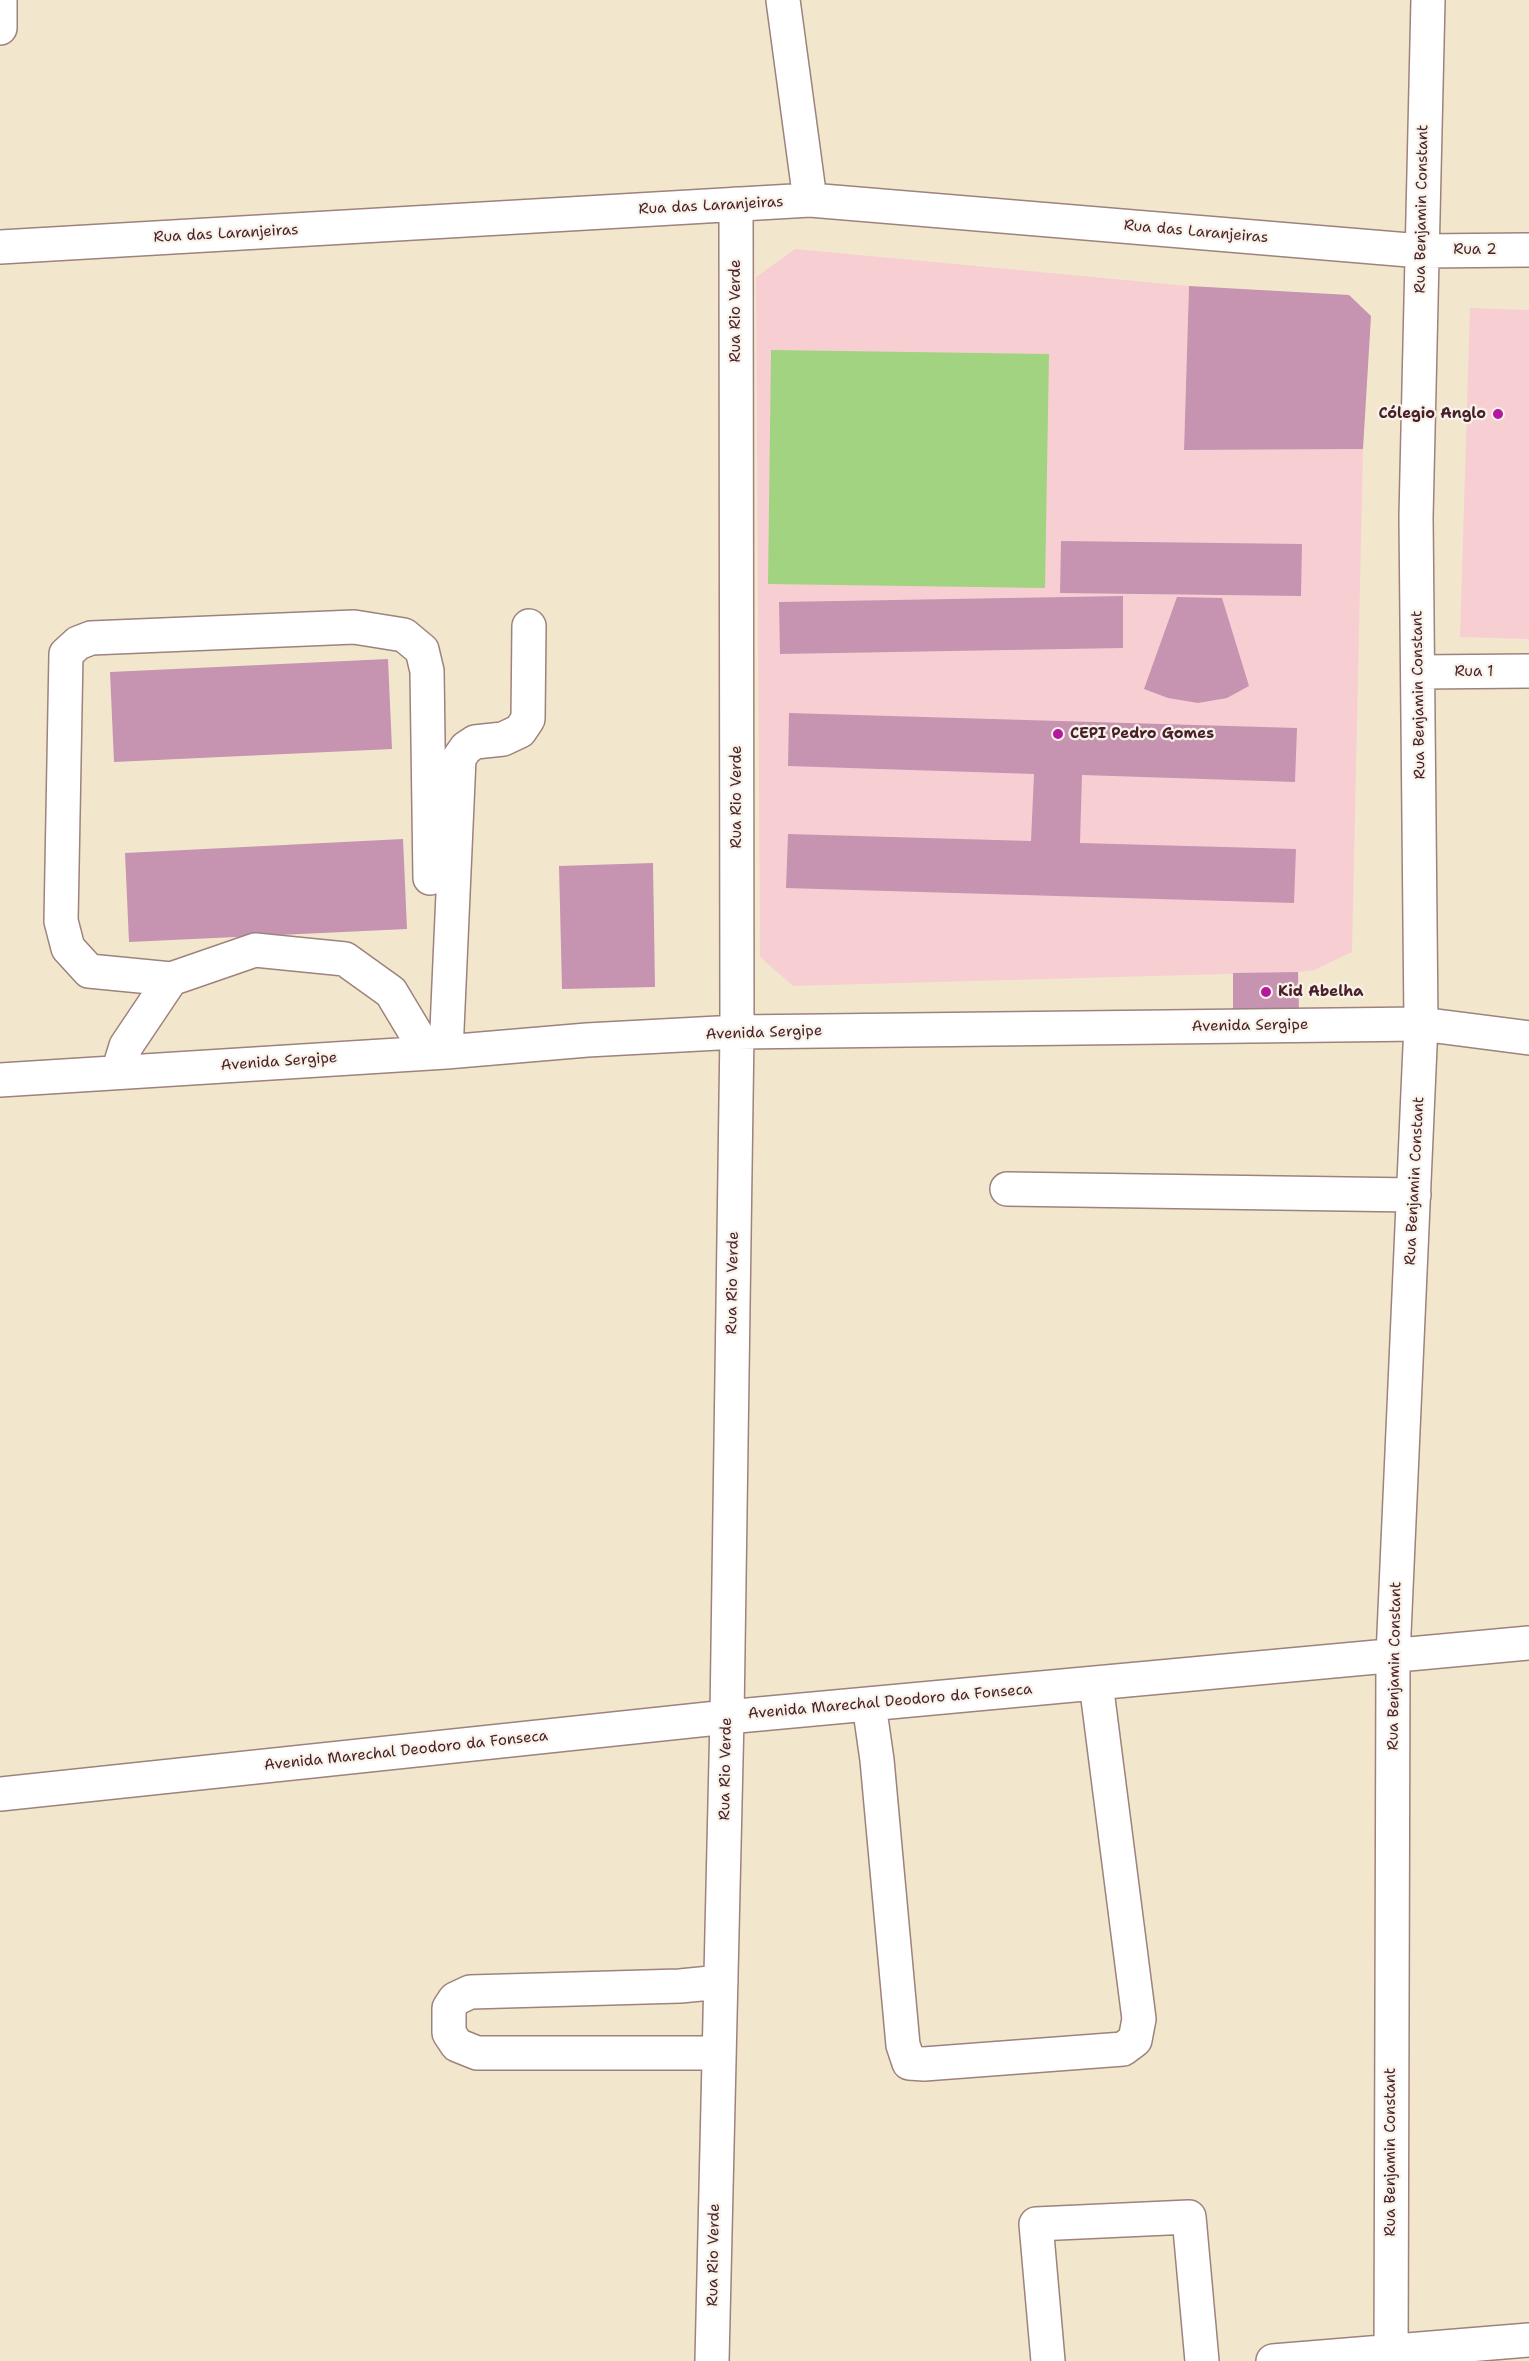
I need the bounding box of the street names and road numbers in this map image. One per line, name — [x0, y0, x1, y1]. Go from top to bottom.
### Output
street label: Rua Benjamin Constant — [1412, 124, 1432, 294]
street label: Rua das Laranjeiras — [638, 193, 784, 219]
street label: Rua das Laranjeiras — [1123, 217, 1269, 247]
street label: Rua das Laranjeiras — [153, 221, 299, 247]
street label: Rua 2 — [1453, 241, 1497, 259]
street label: Rua Rio Verde — [727, 260, 745, 362]
street label: Rua Benjamin Constant — [1409, 610, 1429, 780]
street label: Rua 1 — [1454, 663, 1494, 681]
street label: Rua Rio Verde — [728, 746, 746, 848]
street label: Avenida Sergipe — [1191, 1016, 1309, 1036]
street label: Avenida Sergipe — [705, 1022, 823, 1044]
street label: Avenida Sergipe — [220, 1049, 338, 1075]
street label: Rua Benjamin Constant — [1402, 1096, 1428, 1266]
street label: Rua Rio Verde — [723, 1231, 743, 1335]
street label: Rua Benjamin Constant — [1385, 1581, 1405, 1751]
street label: Avenida Marechal Deodoro da Fonseca — [747, 1681, 1033, 1723]
street label: Rua Rio Verde — [716, 1717, 736, 1821]
street label: Avenida Marechal Deodoro da Fonseca — [263, 1727, 549, 1775]
street label: Rua Benjamin Constant — [1382, 2068, 1400, 2236]
street label: Rua Rio Verde — [704, 2203, 724, 2307]

